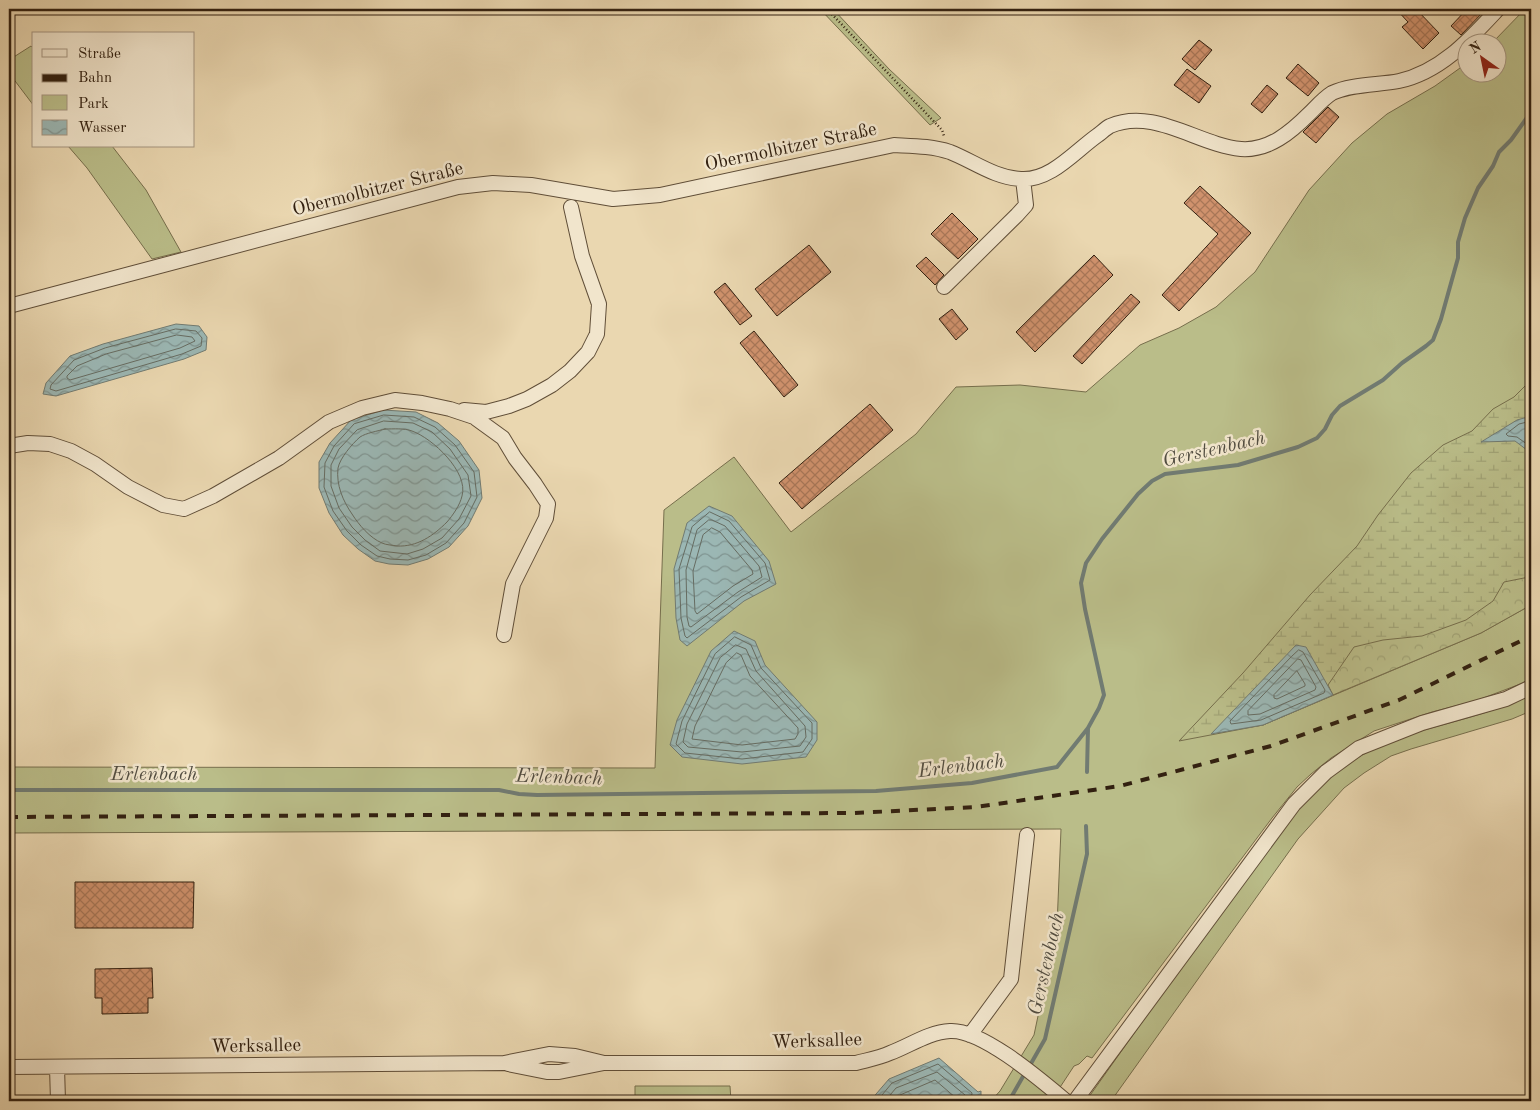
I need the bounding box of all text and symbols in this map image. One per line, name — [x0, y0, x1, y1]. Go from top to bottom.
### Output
legend — [32, 32, 195, 148]
north arrow — [1458, 32, 1508, 82]
text: N — [1467, 39, 1484, 57]
text: Straße — [78, 47, 121, 62]
text: Bahn — [78, 71, 112, 86]
text: Park — [78, 97, 109, 112]
street label: Obermolbitzer Straße — [703, 120, 879, 176]
text: Wasser — [78, 121, 126, 136]
street label: Obermolbitzer Straße — [291, 160, 465, 220]
water label: Gerstenbach — [1161, 428, 1267, 472]
water label: Erlenbach — [916, 752, 1005, 782]
water label: Erlenbach — [109, 765, 198, 785]
water label: Erlenbach — [514, 766, 603, 790]
water label: Gerstenbach — [1025, 911, 1069, 1017]
street label: Werksallee — [772, 1031, 862, 1053]
street label: Werksallee — [211, 1037, 301, 1057]

